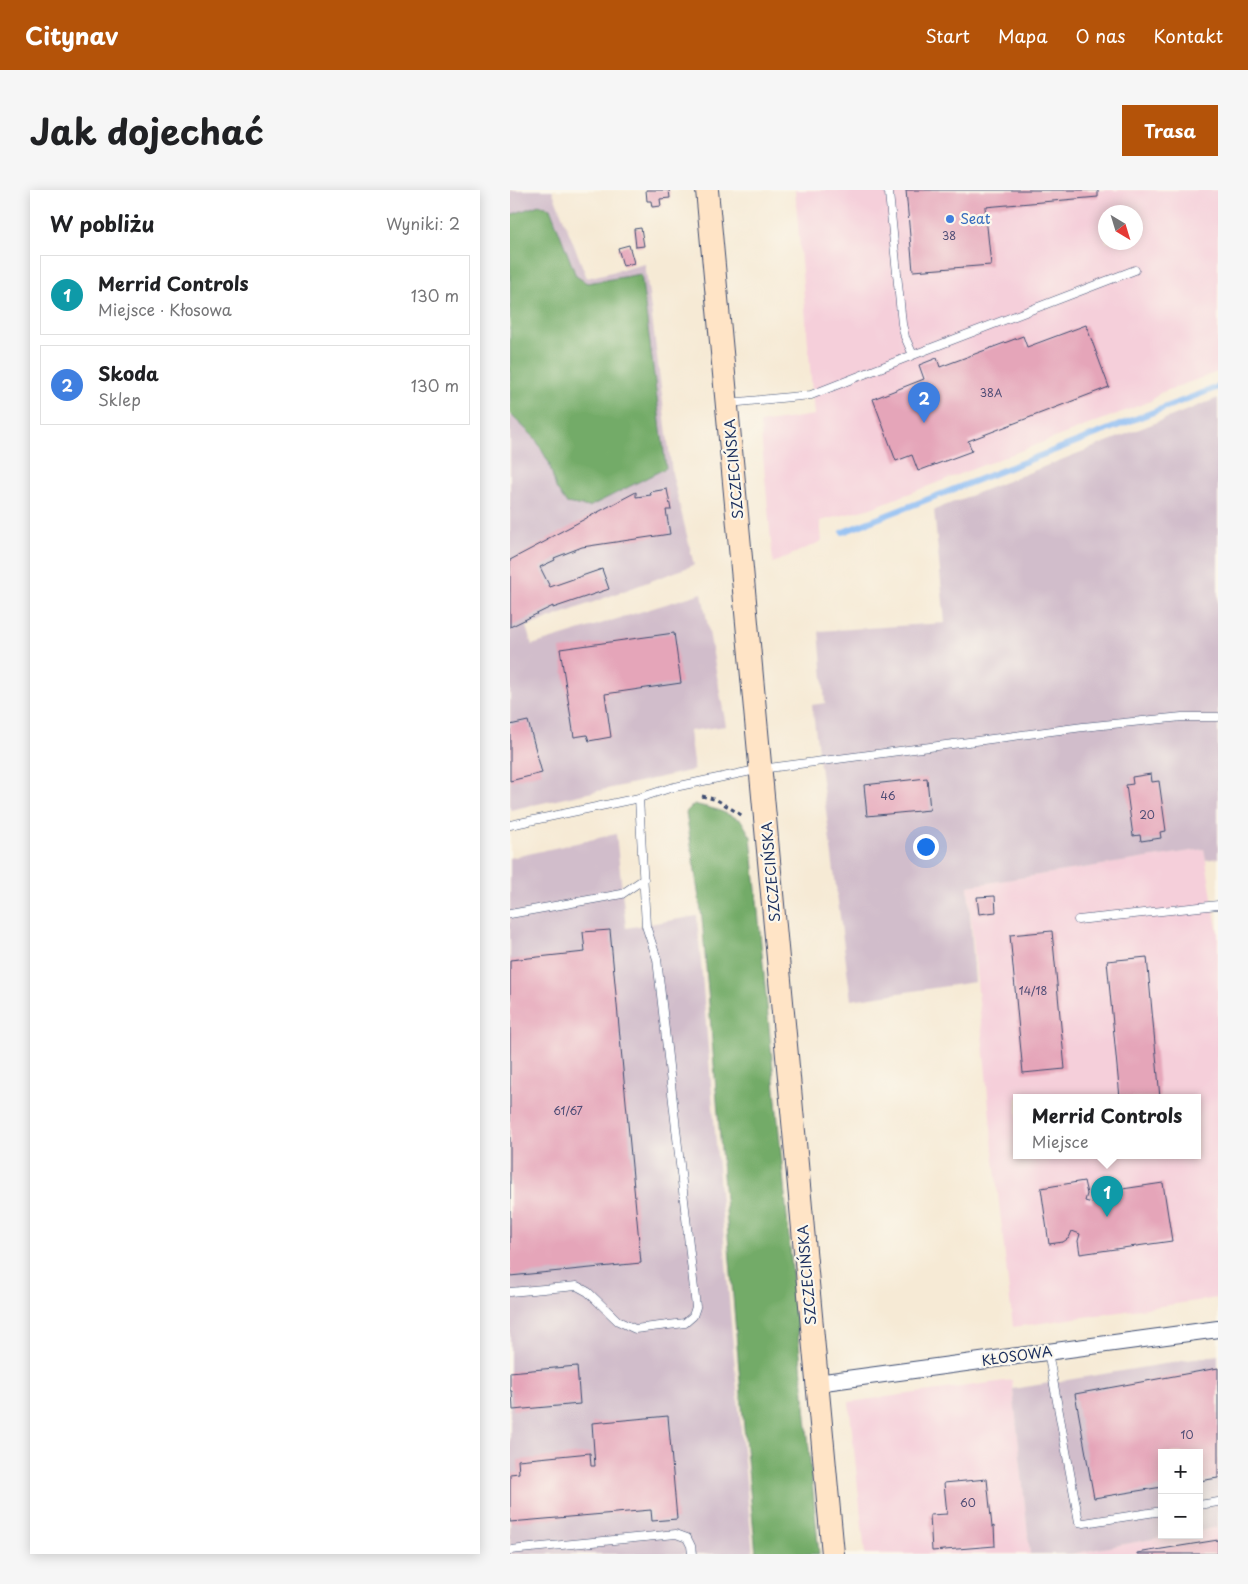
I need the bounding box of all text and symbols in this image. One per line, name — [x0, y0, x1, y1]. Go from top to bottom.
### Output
text: Citynav — [25, 17, 118, 53]
text: Start — [925, 22, 970, 49]
text: Mapa — [998, 22, 1047, 49]
text: O nas — [1075, 22, 1125, 49]
text: Kontakt — [1153, 22, 1223, 49]
text: Jak dojechać — [30, 104, 264, 157]
button: Trasa — [1122, 105, 1218, 156]
north arrow — [1098, 205, 1143, 250]
text: W pobliżu — [50, 207, 155, 239]
place label: Seat — [960, 208, 991, 229]
text: Wyniki: 2 — [386, 211, 460, 235]
marker: Seat — [944, 213, 956, 225]
house number: 38 — [942, 227, 956, 244]
text: Merrid Controls — [98, 269, 249, 297]
text: 1 — [63, 283, 71, 307]
text: 130 m — [411, 283, 459, 307]
text: Miejsce · Kłosowa — [98, 297, 232, 321]
text: Skoda — [98, 359, 159, 387]
text: 2 — [61, 373, 73, 397]
text: 130 m — [411, 373, 459, 397]
pin: 2 — [908, 382, 940, 423]
house number: 38A — [980, 384, 1002, 401]
text: Sklep — [98, 387, 141, 411]
street label: SZCZECIŃSKA — [719, 417, 748, 520]
house number: 46 — [881, 787, 896, 804]
house number: 20 — [1139, 806, 1155, 823]
street label: SZCZECIŃSKA — [756, 820, 785, 923]
your location — [913, 834, 939, 860]
house number: 14/18 — [1019, 982, 1047, 999]
popup — [1013, 1094, 1201, 1159]
text: Merrid Controls — [1032, 1101, 1182, 1129]
house number: 61/67 — [553, 1102, 583, 1119]
text: Miejsce — [1032, 1129, 1088, 1153]
pin: 1 — [1091, 1176, 1123, 1217]
street label: SZCZECIŃSKA — [792, 1223, 821, 1326]
street label: KŁOSOWA — [980, 1340, 1054, 1371]
house number: 10 — [1181, 1426, 1193, 1443]
map controls — [1158, 1449, 1203, 1539]
button: + — [1158, 1449, 1203, 1494]
house number: 60 — [960, 1494, 976, 1511]
button: − — [1158, 1494, 1203, 1539]

